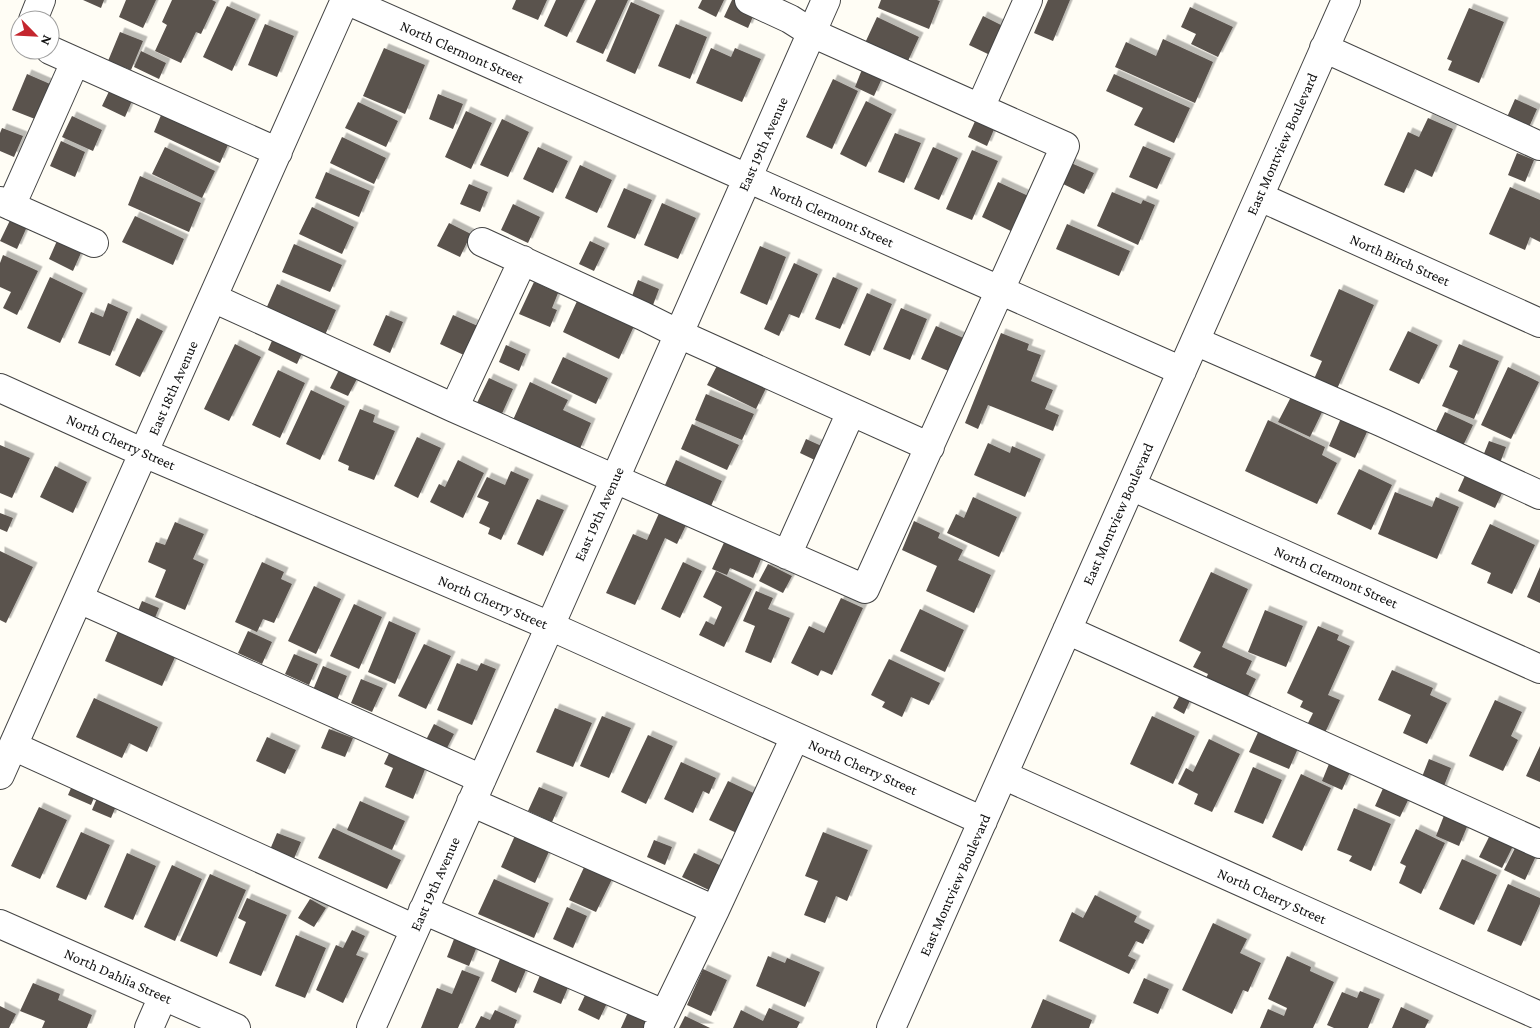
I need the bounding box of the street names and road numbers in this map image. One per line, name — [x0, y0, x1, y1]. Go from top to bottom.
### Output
street label: North Clermont Street — [398, 18, 527, 87]
street label: East Montview Boulevard — [1243, 70, 1321, 217]
street label: East 19th Avenue — [735, 94, 791, 194]
street label: North Clermont Street — [768, 182, 897, 251]
street label: North Birch Street — [1348, 231, 1453, 290]
street label: East 18th Avenue — [145, 338, 201, 438]
street label: North Cherry Street — [64, 411, 179, 475]
street label: East Montview Boulevard — [1079, 440, 1157, 587]
street label: East 19th Avenue — [571, 464, 627, 564]
street label: North Clermont Street — [1272, 543, 1401, 612]
street label: North Cherry Street — [435, 572, 551, 634]
street label: North Cherry Street — [806, 736, 921, 800]
street label: East Montview Boulevard — [916, 811, 994, 958]
street label: East 19th Avenue — [407, 834, 463, 934]
street label: North Cherry Street — [1215, 865, 1330, 929]
street label: North Dahlia Street — [62, 945, 175, 1007]

